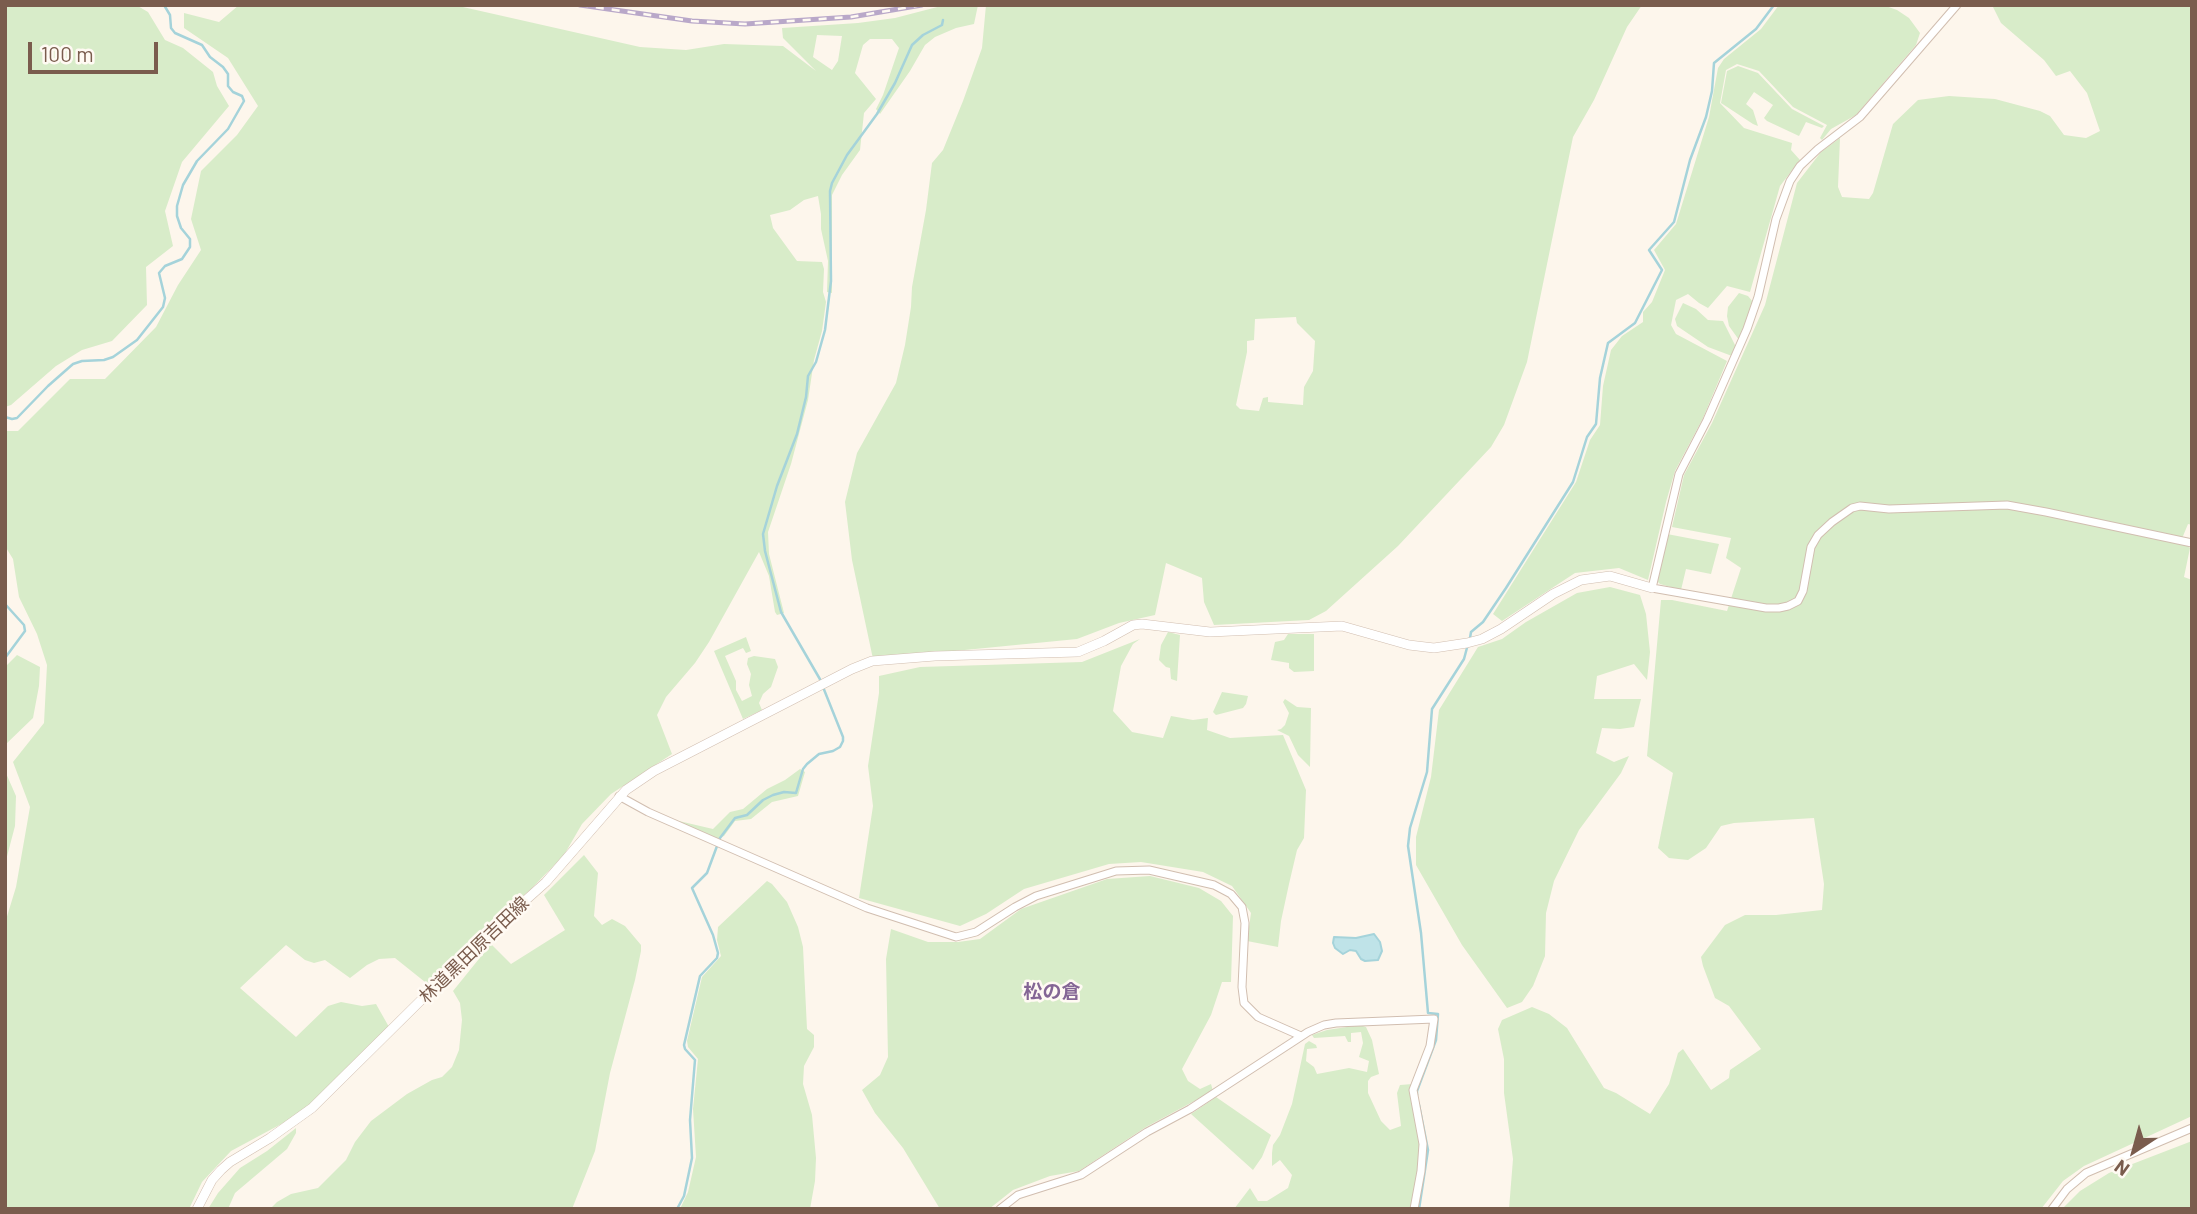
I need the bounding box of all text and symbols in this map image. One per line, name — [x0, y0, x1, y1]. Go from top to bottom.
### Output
scale bar — [32, 28, 161, 72]
text: 100 m — [41, 41, 94, 66]
street label: 林道黒田原吉田線 — [415, 892, 533, 1008]
district label: 松の倉 — [1024, 981, 1080, 1003]
north arrow — [2099, 1116, 2169, 1186]
text: N — [2109, 1155, 2133, 1181]

